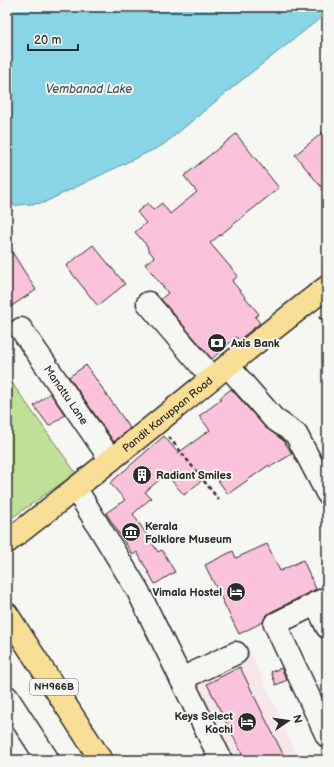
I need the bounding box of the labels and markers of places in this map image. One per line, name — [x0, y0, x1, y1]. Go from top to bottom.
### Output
bank icon: Axis Bank — [206, 332, 228, 354]
place label: Axis Bank — [230, 337, 280, 350]
building icon: Radiant Smiles — [131, 464, 153, 486]
place label: Radiant Smiles — [156, 469, 232, 482]
place label: Kerala Folklore Museum — [145, 520, 232, 546]
museum icon: Kerala Folklore Museum — [120, 521, 142, 543]
hotel icon: Vimala Hostel — [225, 581, 247, 603]
place label: Vimala Hostel — [152, 586, 222, 599]
place label: Keys Select Kochi — [174, 710, 233, 736]
hotel icon: Keys Select Kochi — [236, 711, 258, 733]

